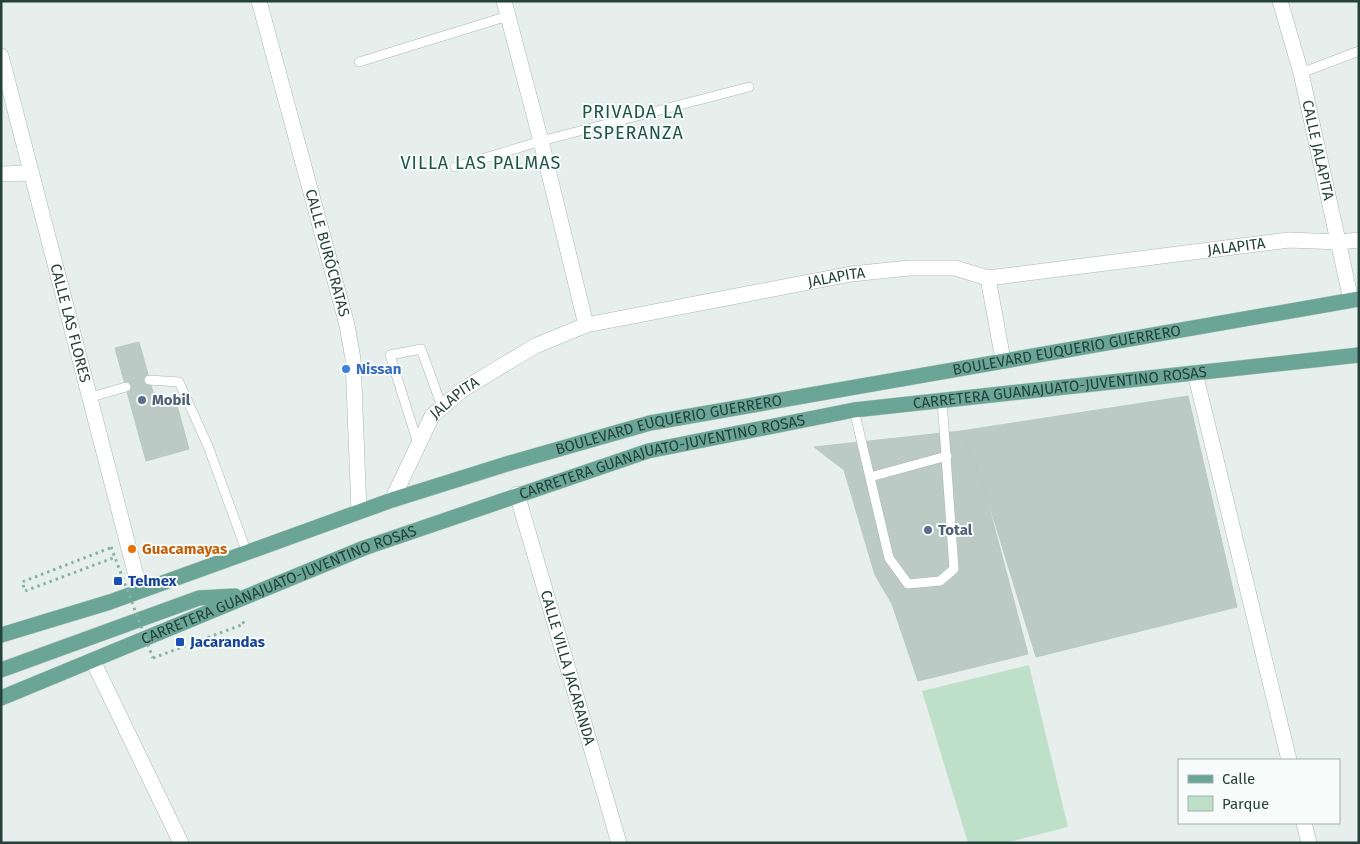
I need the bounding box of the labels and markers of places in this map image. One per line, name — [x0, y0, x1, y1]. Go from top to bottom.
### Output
place label: Nissan — [356, 360, 401, 378]
marker: Nissan — [340, 363, 352, 375]
place label: Mobil — [152, 391, 191, 409]
marker: Mobil — [136, 394, 148, 406]
place label: Total — [938, 521, 973, 539]
marker: Total — [922, 524, 934, 536]
place label: Guacamayas — [142, 540, 227, 558]
marker: Guacamayas — [126, 543, 138, 555]
place label: Telmex — [128, 572, 177, 590]
marker: Telmex — [112, 575, 124, 587]
place label: Jacarandas — [189, 633, 265, 651]
marker: Jacarandas — [174, 636, 186, 648]

